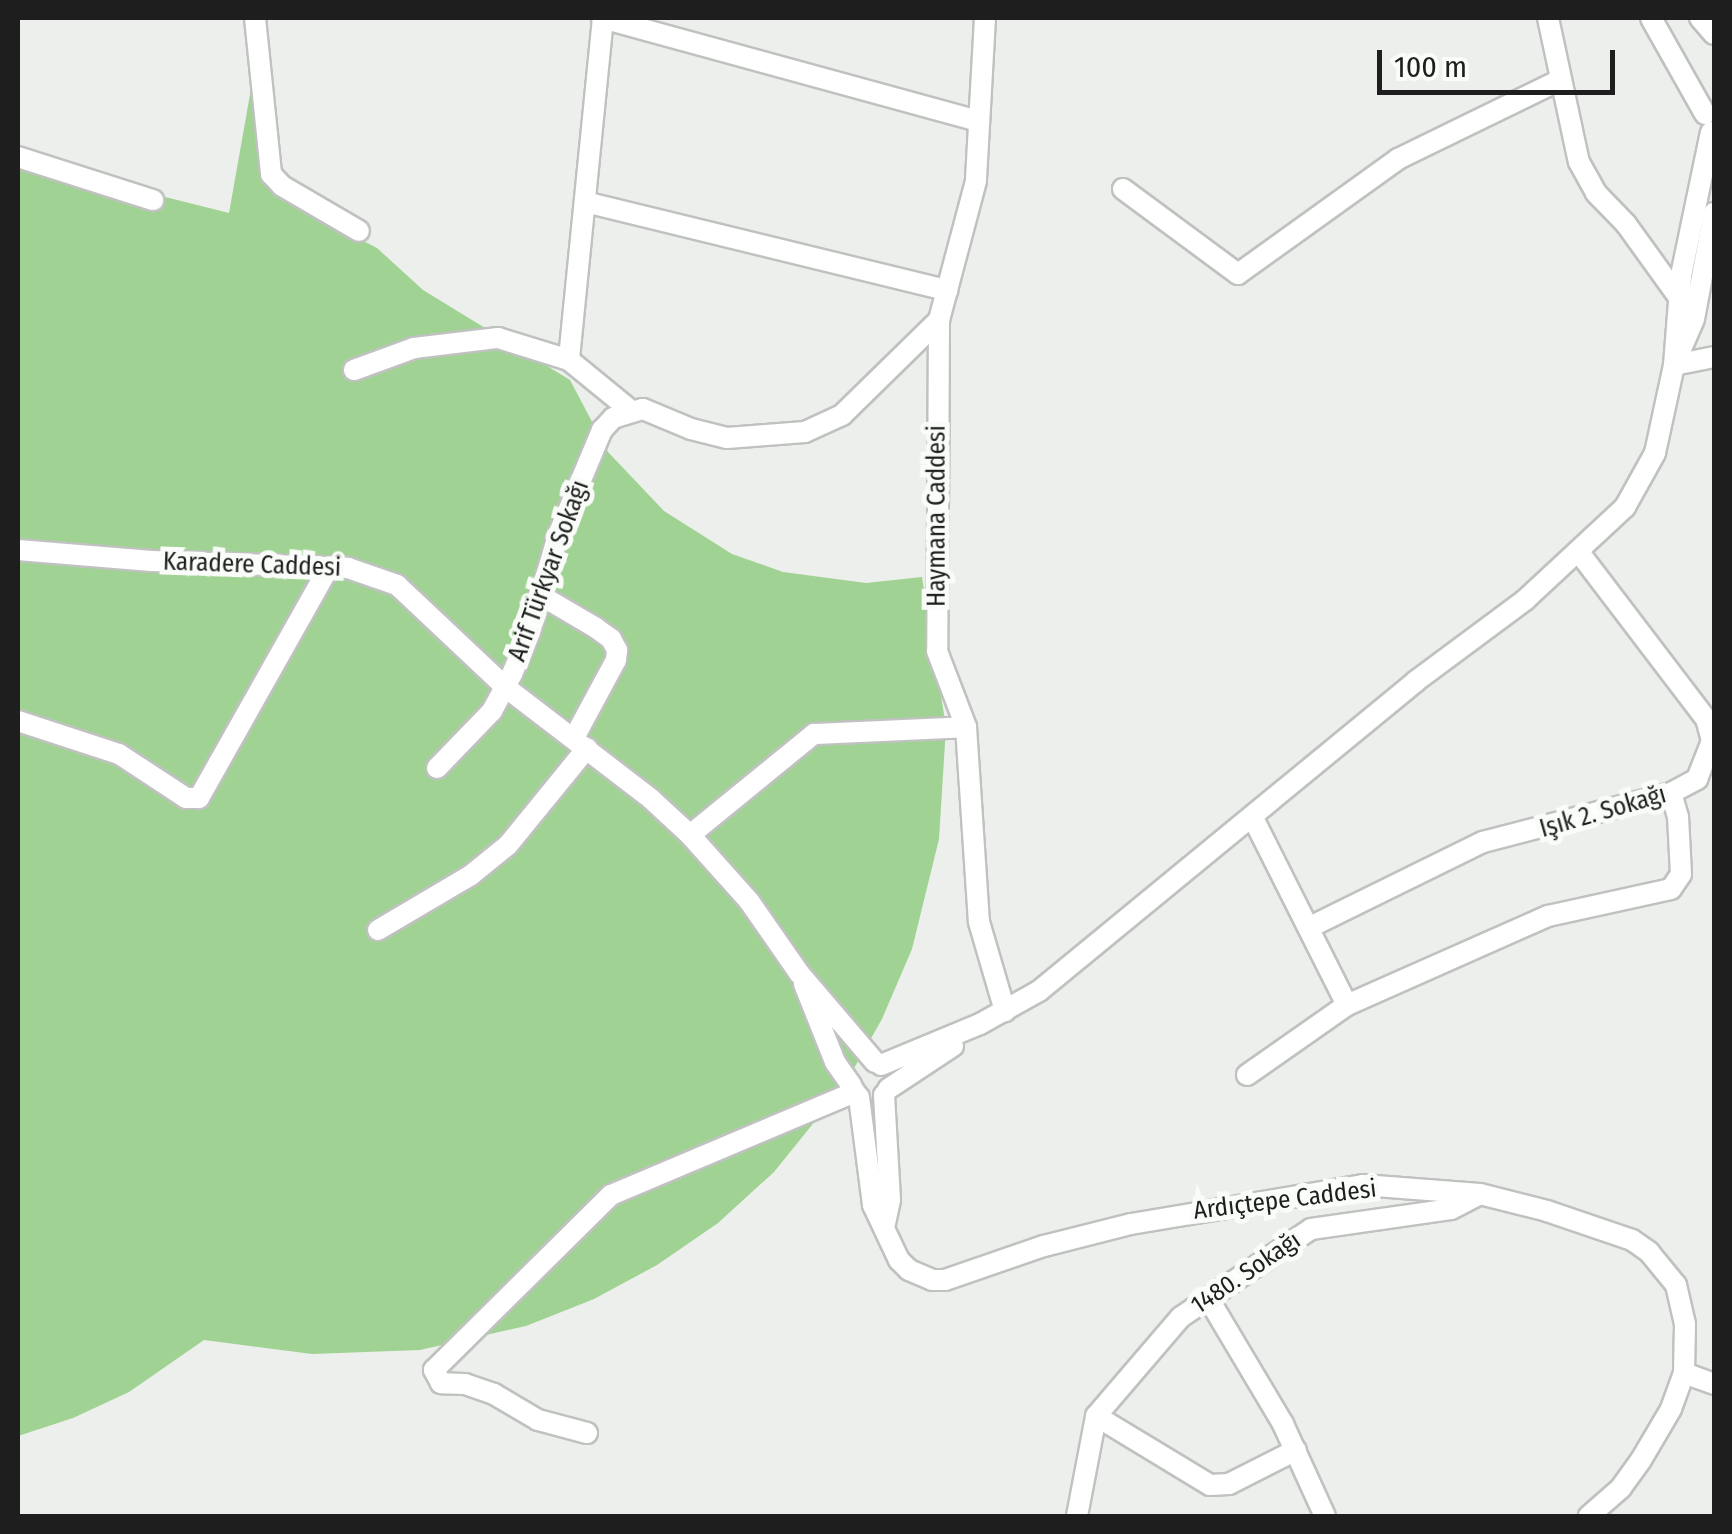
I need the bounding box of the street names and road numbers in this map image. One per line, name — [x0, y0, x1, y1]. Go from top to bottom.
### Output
street label: Haymana Caddesi — [922, 425, 952, 607]
street label: Arif Türkyar Sokağı — [502, 476, 596, 666]
street label: Karadere Caddesi — [162, 547, 342, 583]
street label: Işık 2. Sokağı — [1536, 780, 1670, 844]
street label: Ardıçtepe Caddesi — [1192, 1174, 1378, 1226]
street label: 1480. Sokağı — [1186, 1225, 1306, 1321]

